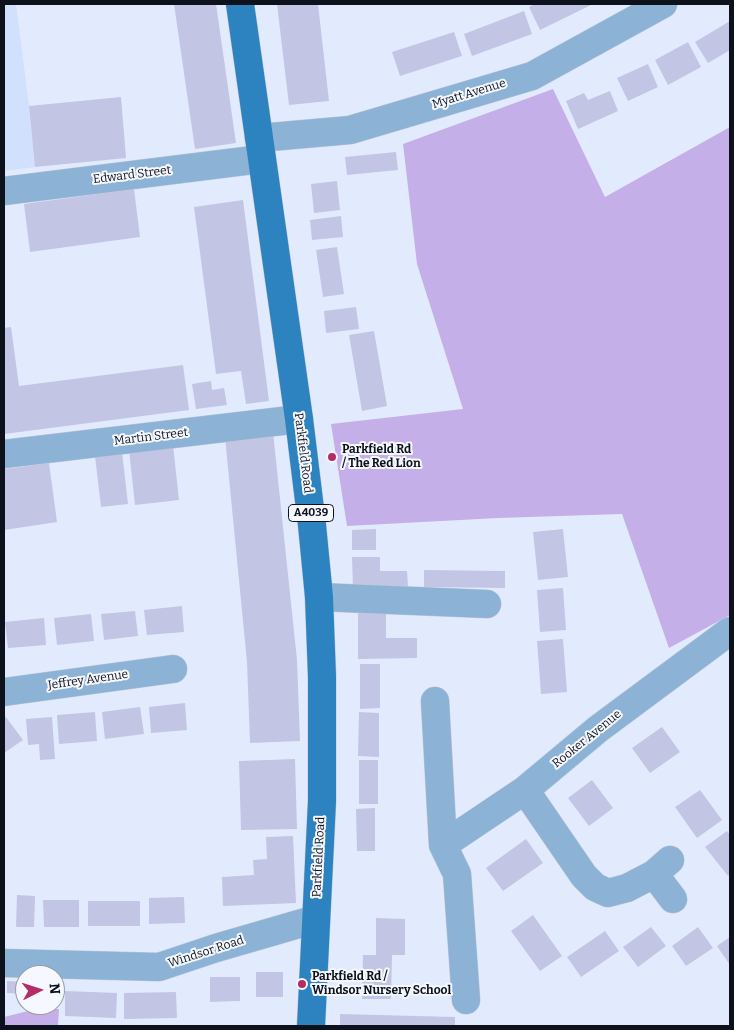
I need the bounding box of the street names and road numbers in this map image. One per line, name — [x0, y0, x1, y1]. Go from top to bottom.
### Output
street label: Myatt Avenue — [430, 76, 508, 112]
street label: Edward Street — [92, 163, 172, 187]
street label: Parkfield Road — [291, 412, 315, 494]
street label: Martin Street — [113, 425, 189, 449]
road number: A4039 — [288, 504, 334, 522]
street label: Jeffrey Avenue — [47, 667, 129, 693]
street label: Rooker Avenue — [550, 707, 624, 771]
street label: Parkfield Road — [310, 816, 328, 898]
street label: Windsor Road — [166, 933, 246, 971]

